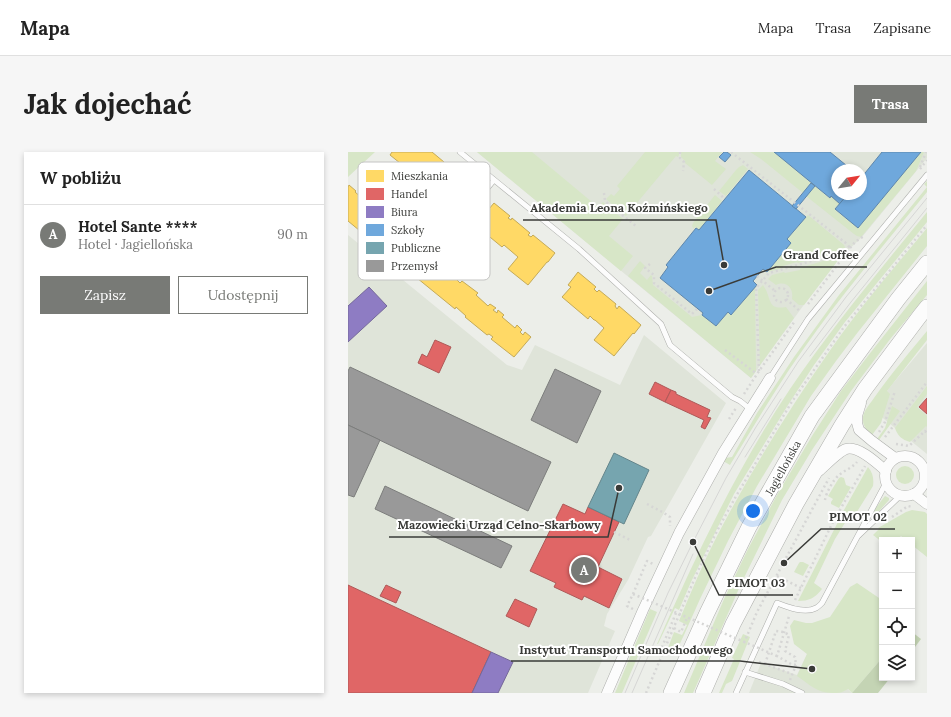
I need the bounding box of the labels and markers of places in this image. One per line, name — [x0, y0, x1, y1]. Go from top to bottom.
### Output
callout: Akademia Leona Koźmińskiego — [523, 196, 716, 220]
callout: Grand Coffee — [776, 243, 867, 267]
callout: PIMOT 02 — [821, 505, 895, 529]
callout: Mazowiecki Urząd Celno-Skarbowy — [389, 513, 608, 537]
pin: A — [571, 555, 597, 585]
callout: PIMOT 03 — [719, 571, 793, 595]
callout: Instytut Transportu Samochodowego — [511, 637, 740, 661]

